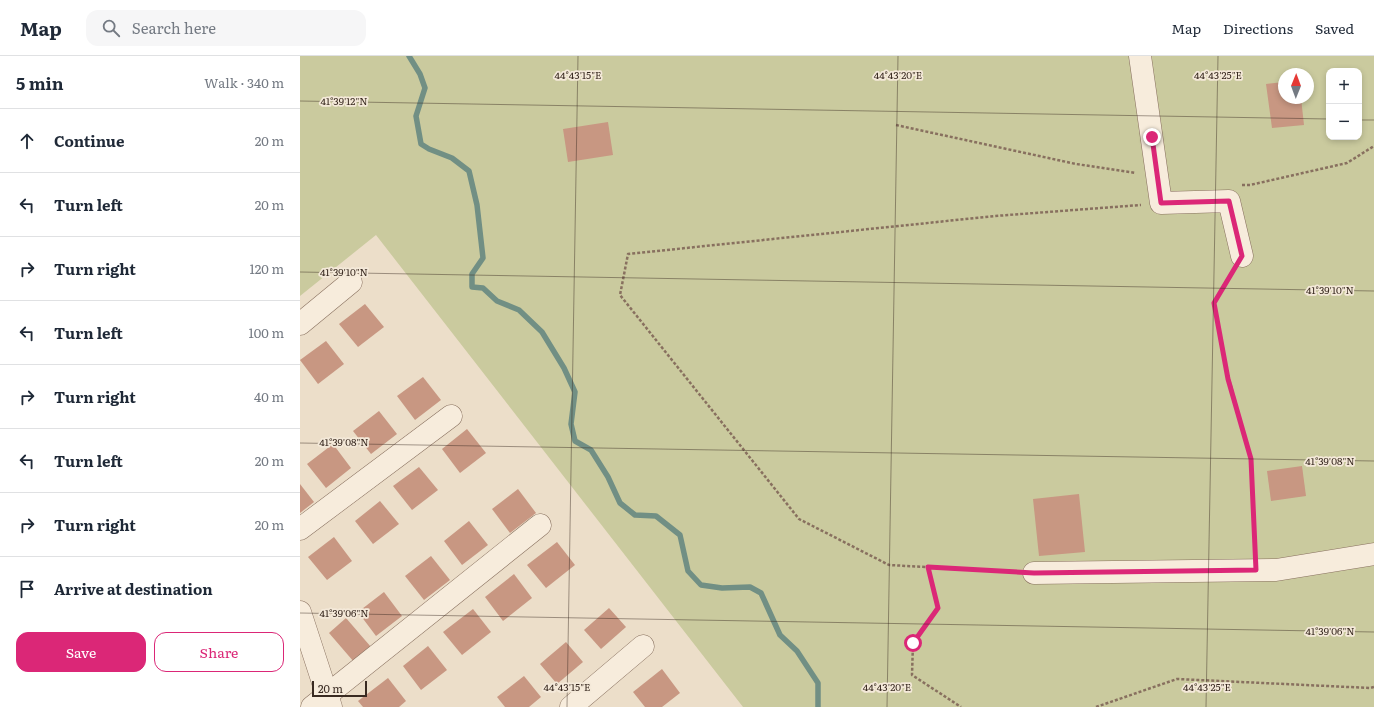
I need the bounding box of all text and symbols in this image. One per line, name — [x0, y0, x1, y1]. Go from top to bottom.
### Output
search box — [86, 10, 366, 46]
text: Map — [20, 14, 62, 42]
text: Search here — [132, 16, 216, 39]
icon: search — [100, 17, 122, 39]
text: Map — [1171, 18, 1201, 38]
text: Directions — [1223, 18, 1293, 38]
text: Saved — [1315, 18, 1354, 38]
text: 44°43'15"E — [555, 67, 601, 82]
text: 44°43'20"E — [874, 67, 922, 82]
text: 44°43'25"E — [1194, 67, 1242, 82]
north arrow — [1278, 68, 1314, 104]
map controls — [1326, 68, 1362, 140]
button: + — [1326, 68, 1362, 104]
text: 5 min — [16, 70, 64, 95]
text: Walk · 340 m — [204, 73, 284, 92]
text: 41°39'12"N — [320, 93, 368, 108]
button: − — [1326, 104, 1362, 140]
route end — [1143, 128, 1161, 146]
text: Continue — [54, 129, 124, 152]
icon: ahead — [16, 130, 38, 152]
text: 20 m — [255, 131, 284, 150]
text: Turn left — [54, 193, 123, 216]
icon: left — [16, 194, 38, 216]
text: 20 m — [255, 195, 284, 214]
text: Turn right — [54, 257, 136, 280]
icon: right — [16, 258, 38, 280]
text: 120 m — [249, 259, 284, 278]
text: 41°39'10"N — [320, 264, 368, 279]
text: 41°39'10"N — [1306, 282, 1354, 297]
text: Turn left — [54, 321, 123, 344]
icon: left — [16, 322, 38, 344]
text: 100 m — [248, 323, 284, 342]
text: Turn right — [54, 385, 136, 408]
icon: right — [16, 386, 38, 408]
text: 40 m — [254, 387, 284, 406]
text: 41°39'08"N — [319, 434, 369, 449]
text: Turn left — [54, 449, 123, 472]
icon: left — [16, 450, 38, 472]
text: 20 m — [255, 451, 284, 470]
text: 41°39'08"N — [1305, 453, 1355, 468]
text: Turn right — [54, 513, 136, 536]
icon: right — [16, 514, 38, 536]
text: 20 m — [255, 515, 284, 534]
text: Arrive at destination — [54, 577, 213, 600]
icon: arrive — [16, 578, 38, 600]
text: 41°39'06"N — [319, 605, 369, 620]
text: 41°39'06"N — [1305, 623, 1355, 638]
button: Save — [16, 632, 146, 672]
button: Share — [154, 632, 284, 672]
route start — [904, 634, 922, 652]
scale bar — [312, 679, 367, 698]
text: 44°43'15"E — [544, 679, 590, 694]
text: 44°43'20"E — [863, 679, 911, 694]
text: 44°43'25"E — [1183, 679, 1231, 694]
text: 20 m — [318, 680, 343, 696]

